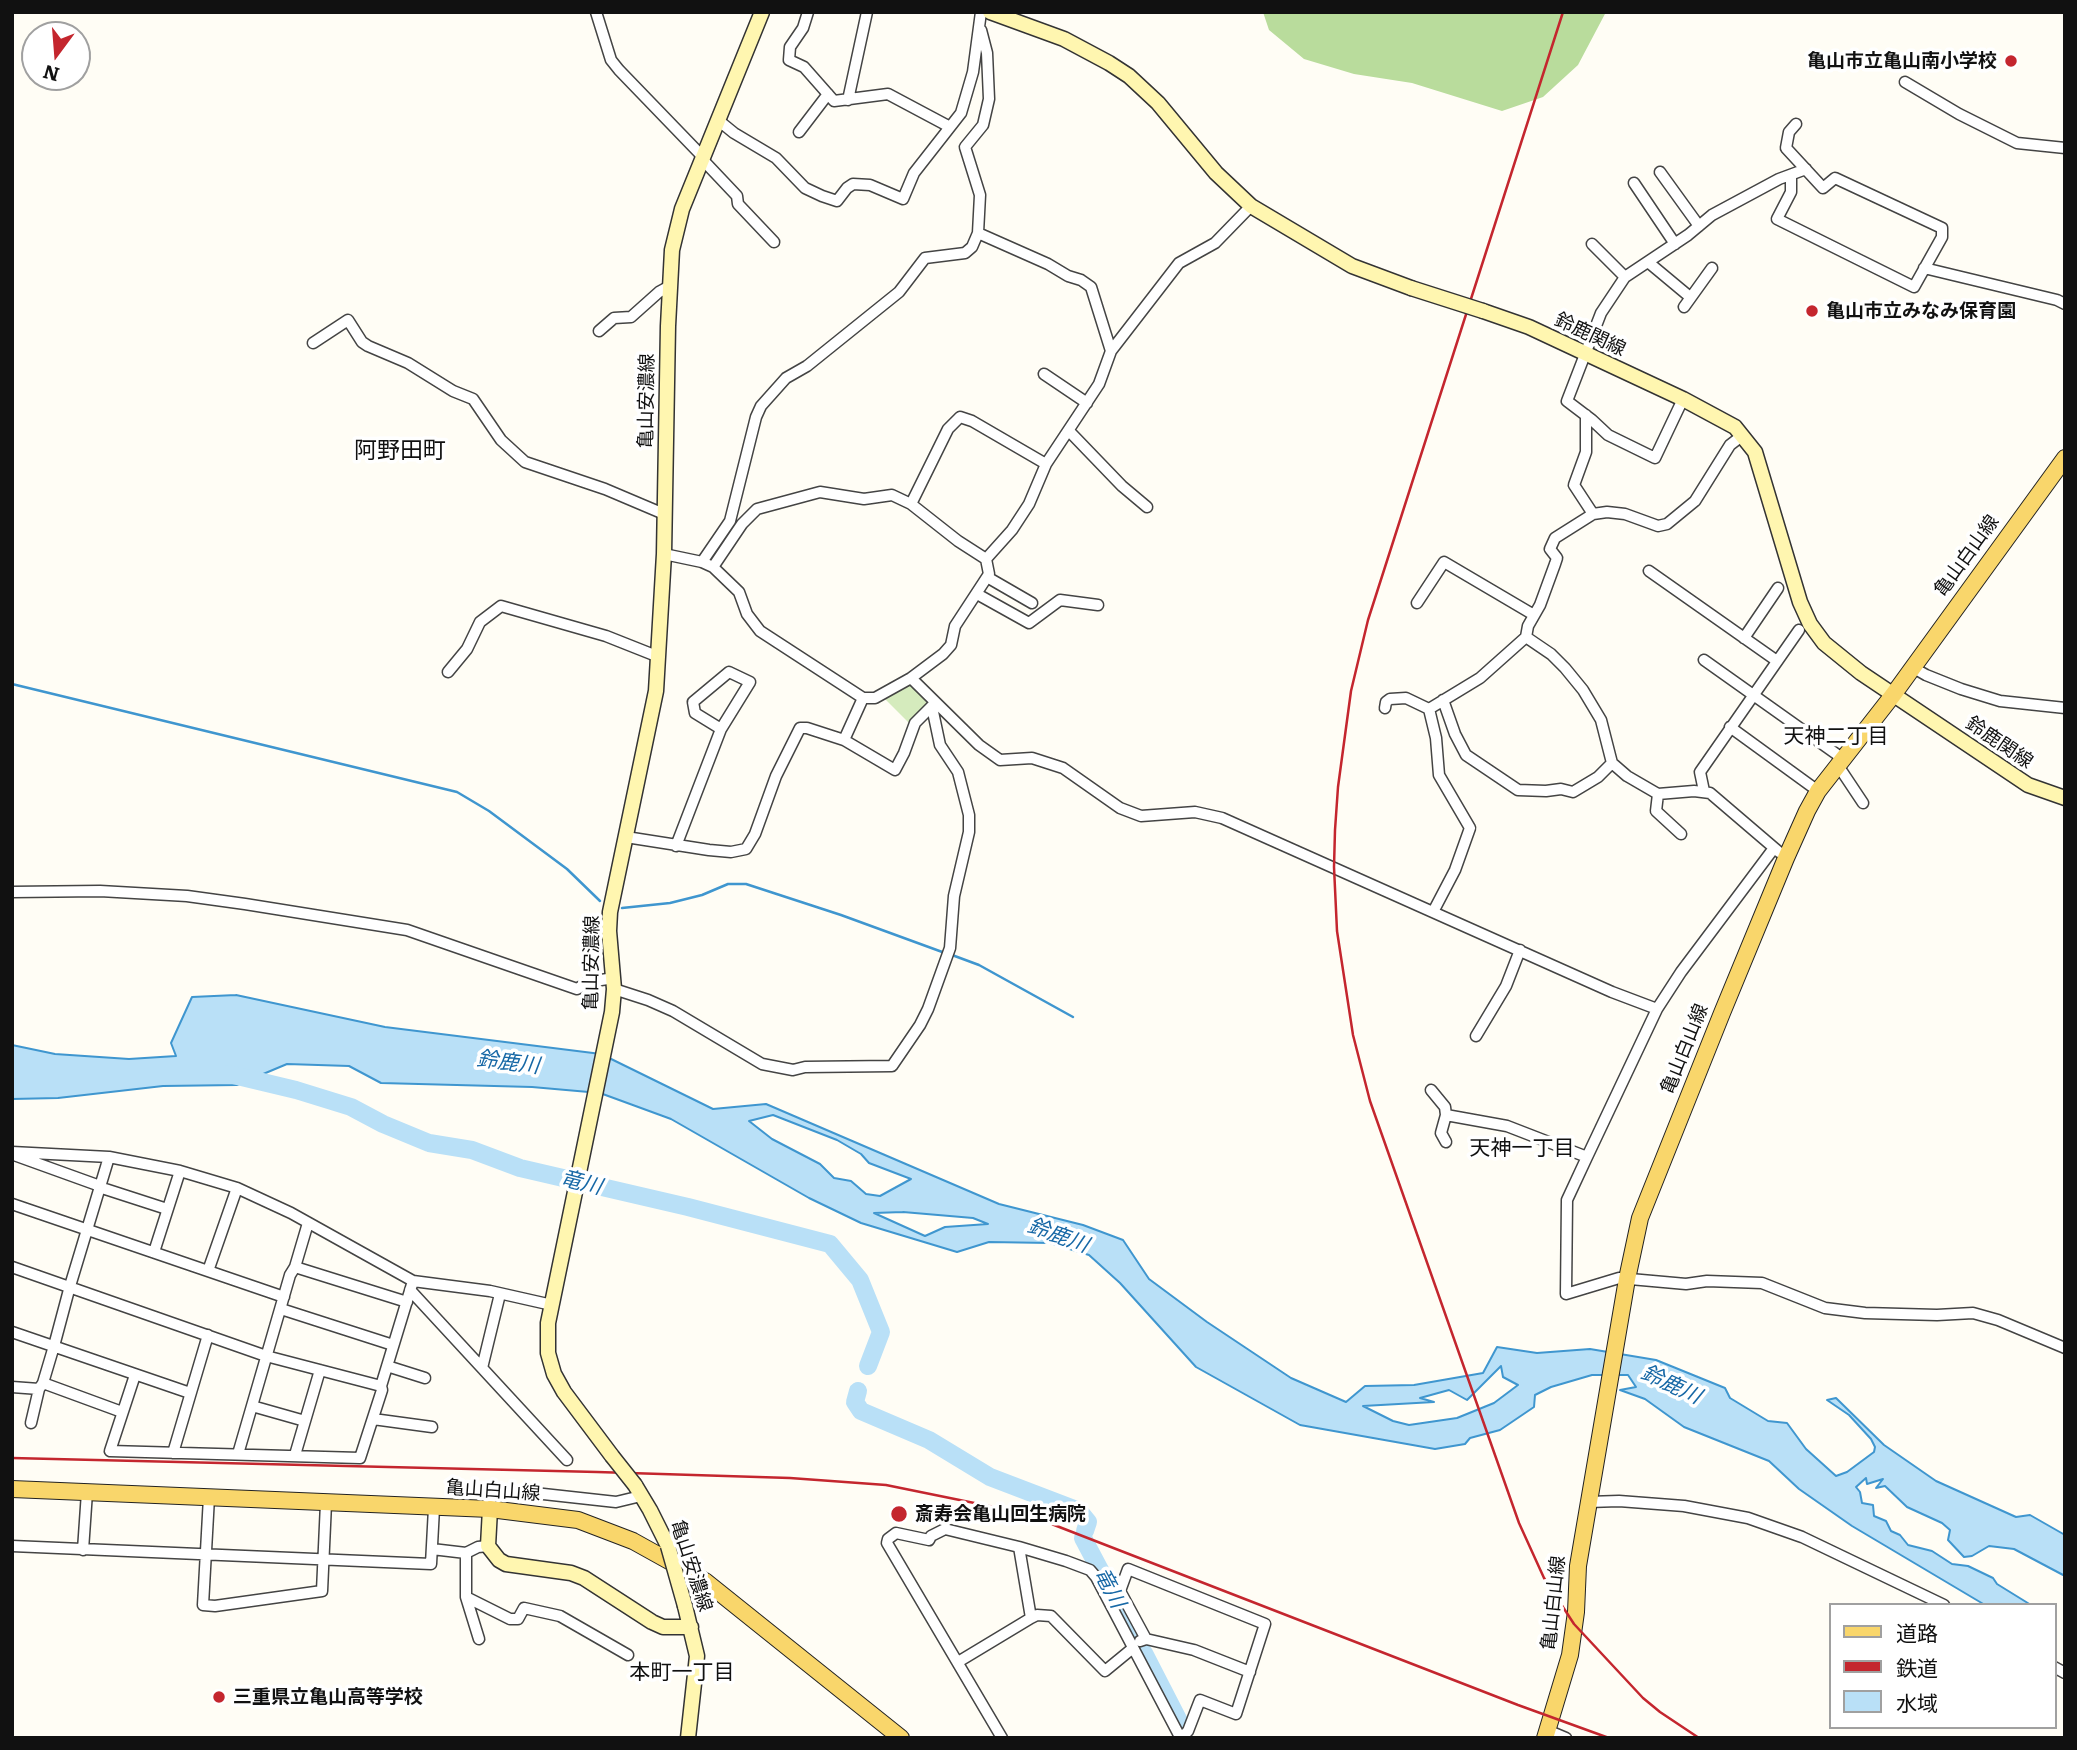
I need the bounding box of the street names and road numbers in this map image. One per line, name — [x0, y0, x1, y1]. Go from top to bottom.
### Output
street label: 鈴鹿関線 — [1551, 309, 1629, 361]
street label: 亀山安濃線 — [635, 353, 659, 449]
street label: 亀山白山線 — [1930, 511, 2004, 601]
street label: 鈴鹿関線 — [1961, 712, 2037, 774]
street label: 亀山安濃線 — [580, 915, 604, 1011]
street label: 亀山白山線 — [1657, 1001, 1713, 1097]
street label: 亀山白山線 — [445, 1476, 541, 1506]
street label: 亀山安濃線 — [665, 1517, 717, 1615]
street label: 亀山白山線 — [1538, 1555, 1570, 1651]

